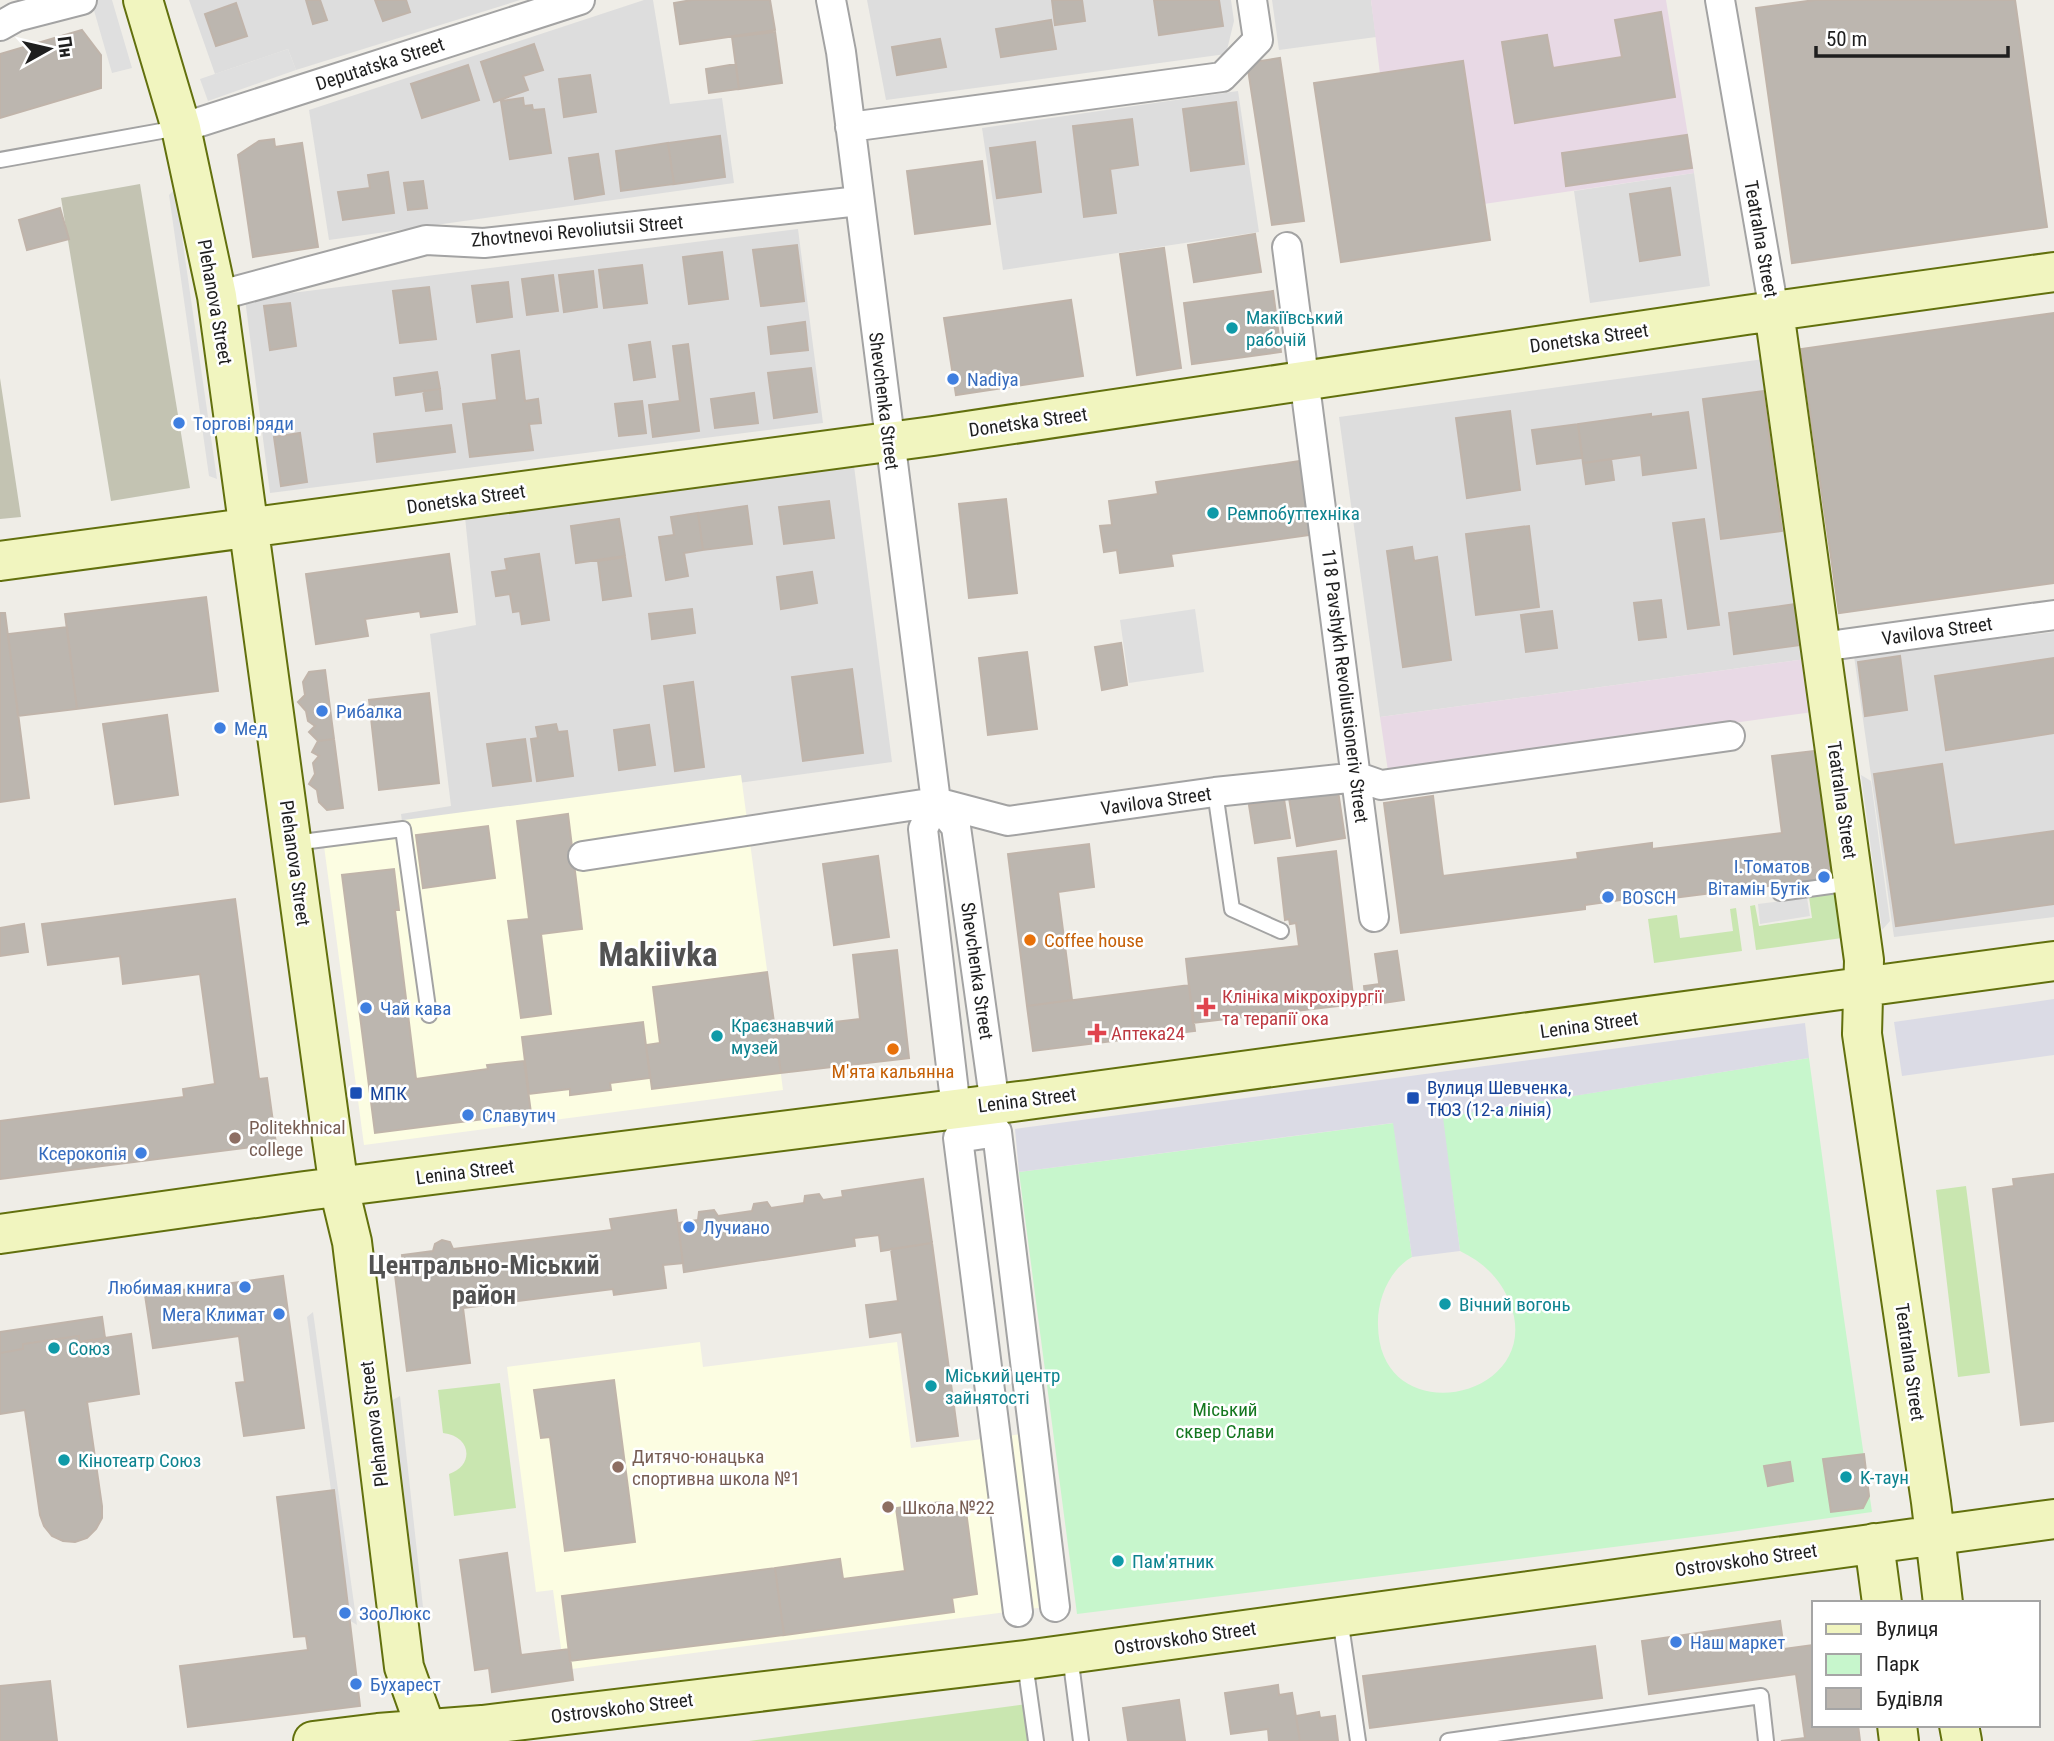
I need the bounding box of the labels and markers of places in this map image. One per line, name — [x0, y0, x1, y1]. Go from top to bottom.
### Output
place label: Макіївський рабочій — [1246, 306, 1343, 351]
marker: Макіївський рабочій — [1224, 320, 1240, 336]
place label: Nadiya — [967, 368, 1019, 391]
marker: Nadiya — [945, 371, 961, 387]
place label: Торгові ряди — [193, 412, 294, 435]
marker: Торгові ряди — [171, 415, 187, 431]
place label: Ремпобуттехніка — [1227, 502, 1360, 525]
marker: Ремпобуттехніка — [1205, 505, 1221, 521]
place label: Рибалка — [336, 700, 402, 723]
marker: Рибалка — [314, 703, 330, 719]
place label: Мед — [234, 717, 267, 740]
marker: Мед — [212, 720, 228, 736]
place label: І.Томатов Вітамін Бутік — [1708, 855, 1810, 900]
marker: І.Томатов Вітамін Бутік — [1816, 869, 1832, 885]
place label: BOSCH — [1622, 886, 1676, 909]
marker: BOSCH — [1600, 889, 1616, 905]
place label: Coffee house — [1044, 929, 1144, 952]
marker: Coffee house — [1022, 932, 1038, 948]
place label: Клініка мікрохірургії та терапії ока — [1222, 985, 1384, 1030]
place label: Чай кава — [380, 997, 451, 1020]
marker: Клініка мікрохірургії та терапії ока — [1196, 997, 1216, 1017]
marker: Чай кава — [358, 1000, 374, 1016]
place label: Краєзнавчий музей — [731, 1014, 834, 1059]
place label: Аптека24 — [1111, 1022, 1185, 1045]
marker: Аптека24 — [1089, 1025, 1105, 1041]
marker: Краєзнавчий музей — [709, 1028, 725, 1044]
marker: М'ята кальянна — [885, 1041, 901, 1057]
place label: М'ята кальянна — [832, 1060, 954, 1083]
place label: Вулиця Шевченка, ТЮЗ (12-а лінія) — [1427, 1076, 1572, 1121]
place label: МПК — [370, 1082, 407, 1105]
marker: МПК — [348, 1085, 364, 1101]
marker: Вулиця Шевченка, ТЮЗ (12-а лінія) — [1405, 1090, 1421, 1106]
place label: Славутич — [482, 1104, 556, 1127]
marker: Славутич — [460, 1107, 476, 1123]
place label: Politekhnical college — [249, 1116, 346, 1161]
marker: Politekhnical college — [227, 1130, 243, 1146]
place label: Ксерокопія — [38, 1142, 127, 1165]
marker: Ксерокопія — [133, 1145, 149, 1161]
place label: Лучиано — [703, 1216, 770, 1239]
marker: Лучиано — [681, 1219, 697, 1235]
place label: Любимая книга — [108, 1276, 231, 1299]
marker: Любимая книга — [237, 1279, 253, 1295]
place label: Вічний вогонь — [1459, 1293, 1571, 1316]
marker: Вічний вогонь — [1437, 1296, 1453, 1312]
place label: Мега Климат — [162, 1303, 265, 1326]
marker: Мега Климат — [271, 1306, 287, 1322]
place label: Союз — [68, 1337, 110, 1360]
marker: Союз — [46, 1340, 62, 1356]
place label: Міський центр зайнятості — [945, 1364, 1060, 1409]
marker: Міський центр зайнятості — [923, 1378, 939, 1394]
place label: Дитячо-юнацька спортивна школа №1 — [632, 1445, 800, 1490]
place label: Кінотеатр Союз — [78, 1449, 201, 1472]
marker: Кінотеатр Союз — [56, 1452, 72, 1468]
marker: Дитячо-юнацька спортивна школа №1 — [610, 1459, 626, 1475]
place label: K-таун — [1860, 1466, 1909, 1489]
marker: K-таун — [1838, 1469, 1854, 1485]
place label: Школа №22 — [902, 1496, 995, 1519]
marker: Школа №22 — [880, 1499, 896, 1515]
place label: Пам'ятник — [1132, 1550, 1214, 1573]
marker: Пам'ятник — [1110, 1553, 1126, 1569]
place label: ЗооЛюкс — [359, 1602, 431, 1625]
marker: ЗооЛюкс — [337, 1605, 353, 1621]
place label: Наш маркет — [1690, 1631, 1785, 1654]
marker: Наш маркет — [1668, 1634, 1684, 1650]
place label: Бухарест — [370, 1673, 441, 1696]
marker: Бухарест — [348, 1676, 364, 1692]

